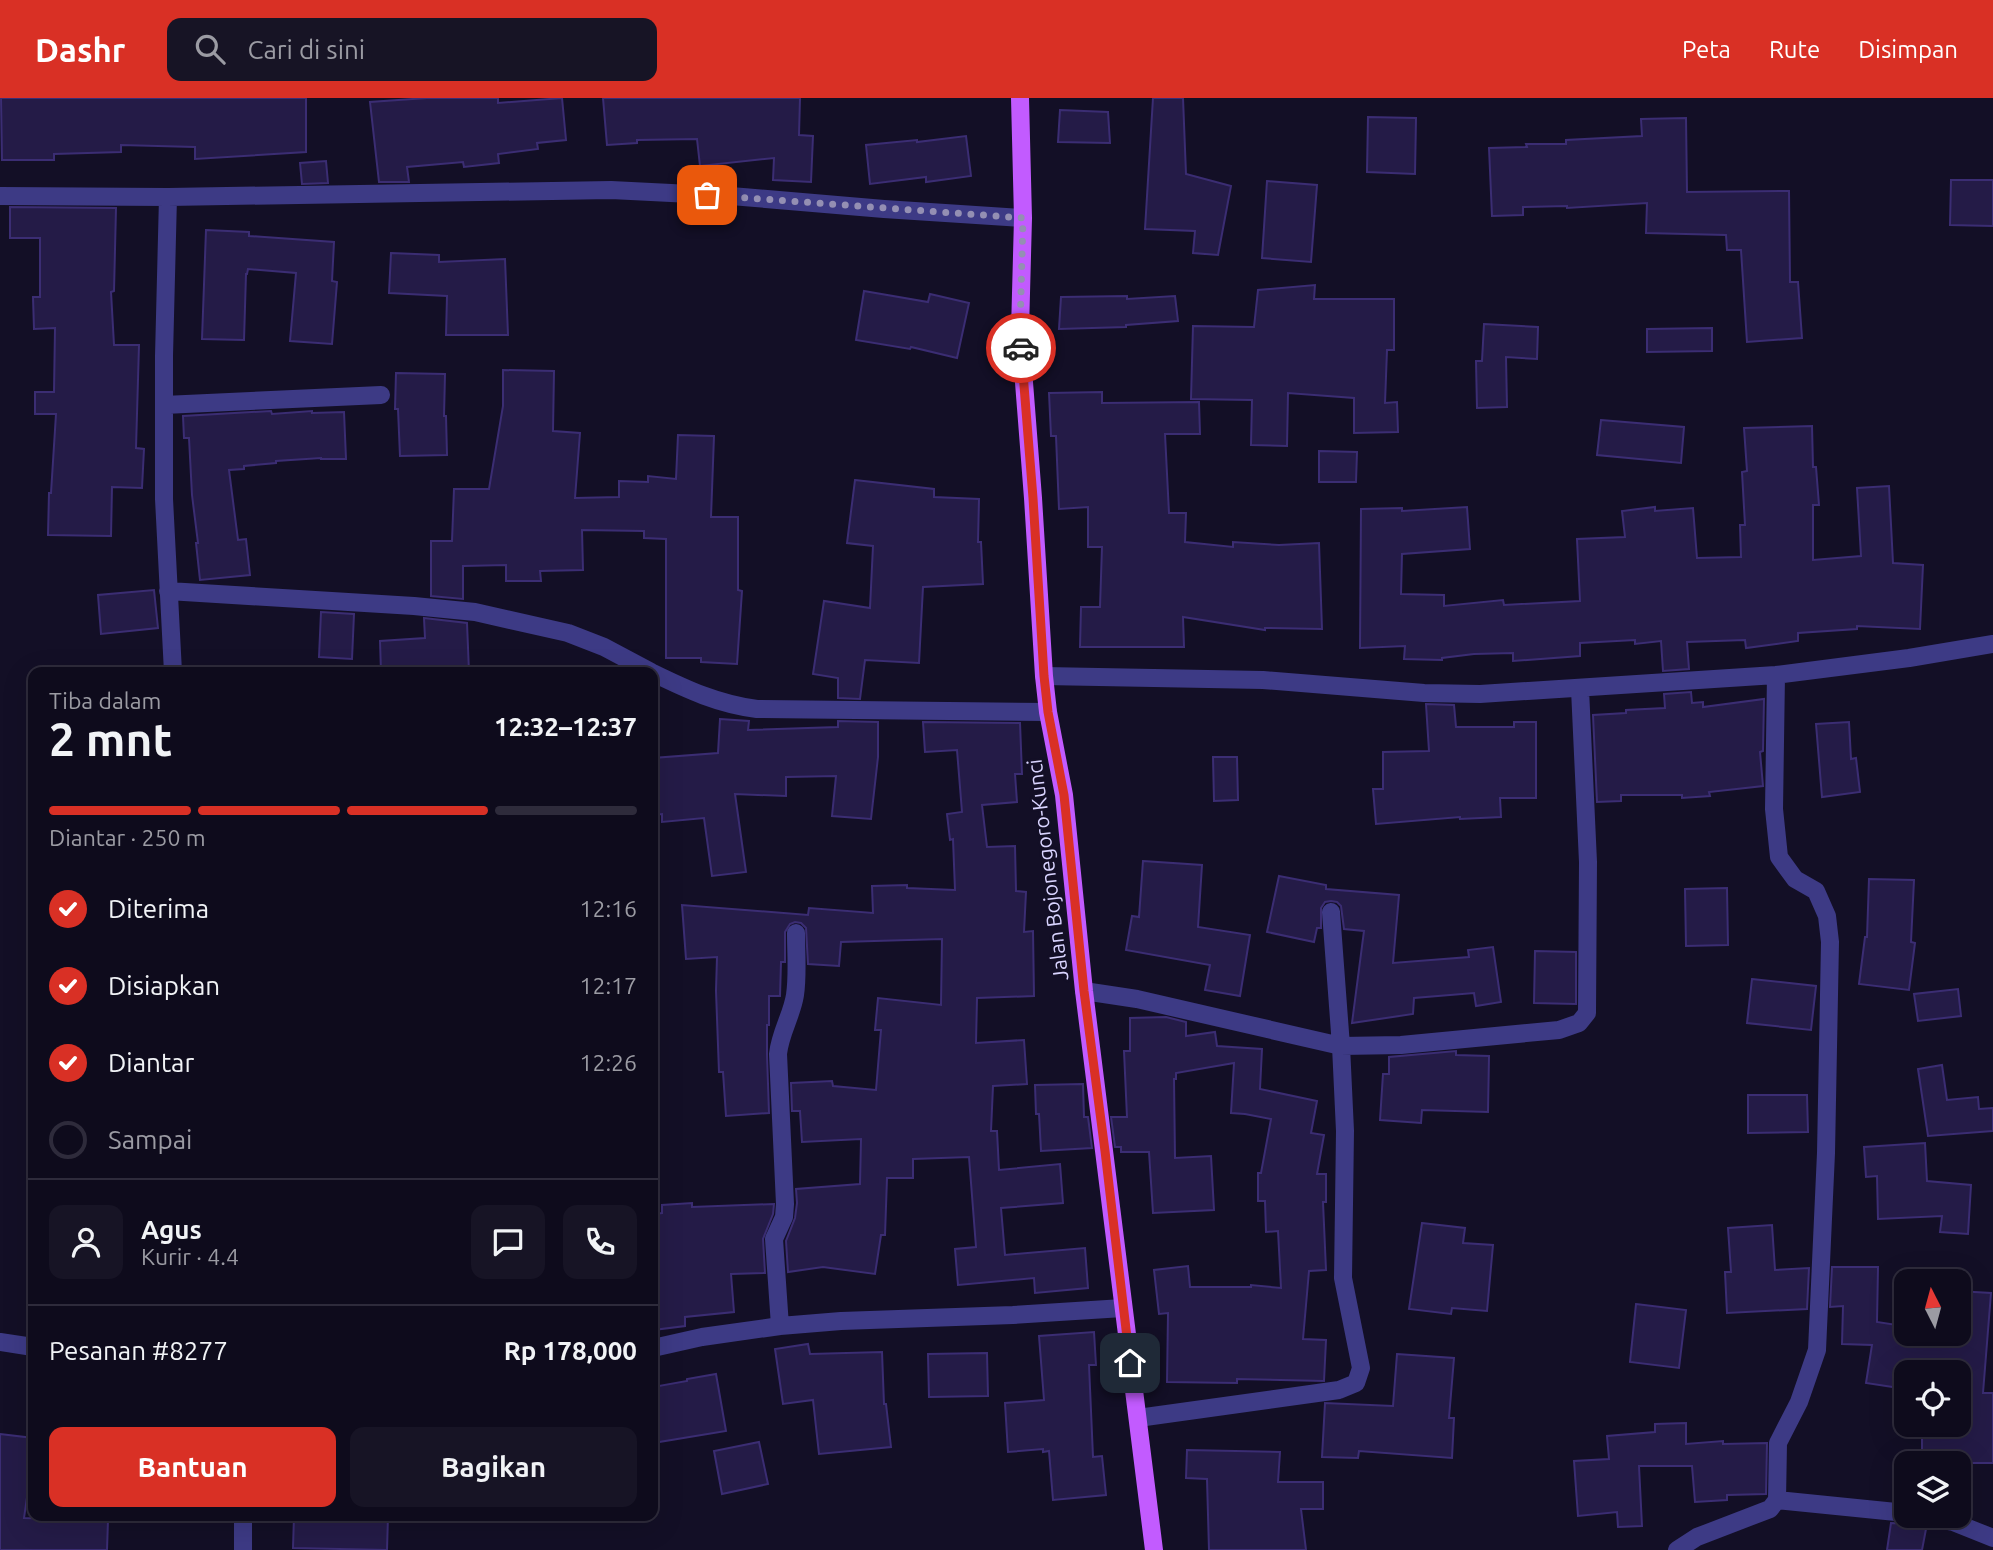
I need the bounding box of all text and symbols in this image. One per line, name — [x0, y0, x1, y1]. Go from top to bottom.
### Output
search box — [167, 18, 657, 81]
icon: search — [191, 30, 229, 68]
text: Dashr — [35, 31, 125, 68]
text: Cari di sini — [247, 35, 365, 64]
text: Peta — [1682, 36, 1731, 63]
text: Rute — [1769, 36, 1820, 63]
text: Disimpan — [1858, 36, 1958, 63]
pin — [677, 165, 737, 225]
icon: bag — [688, 176, 726, 214]
courier — [986, 313, 1056, 383]
icon: car — [1002, 329, 1040, 367]
text: Tiba dalam — [49, 688, 161, 713]
text: 12:32–12:37 — [494, 712, 637, 741]
text: 2 mnt — [49, 713, 172, 765]
street label: Jalan Bojonegoro-Kunci — [1021, 758, 1073, 982]
text: Diantar · 250 m — [49, 825, 206, 850]
icon: check — [49, 890, 87, 928]
text: Diterima — [108, 894, 209, 923]
text: 12:16 — [579, 896, 637, 921]
icon: check — [49, 967, 87, 1005]
text: Disiapkan — [108, 971, 220, 1000]
text: 12:17 — [579, 973, 637, 998]
icon: check — [49, 1044, 87, 1082]
text: Diantar — [108, 1048, 194, 1077]
text: 12:26 — [579, 1050, 637, 1075]
text: Sampai — [108, 1125, 192, 1154]
button: person — [49, 1205, 123, 1279]
button: chat — [471, 1205, 545, 1279]
button: phone — [563, 1205, 637, 1279]
text: Agus — [141, 1215, 202, 1244]
text: Kurir · 4.4 — [141, 1244, 239, 1269]
north arrow — [1894, 1269, 1970, 1346]
map controls — [1894, 1269, 1971, 1528]
pin — [1100, 1333, 1160, 1393]
text: Pesanan #8277 — [49, 1336, 228, 1365]
text: Rp 178,000 — [504, 1336, 637, 1365]
icon: home — [1111, 1344, 1149, 1382]
button: locate — [1894, 1360, 1971, 1437]
button: Bantuan — [49, 1427, 336, 1507]
button: Bagikan — [350, 1427, 637, 1507]
button: layers — [1894, 1451, 1971, 1528]

